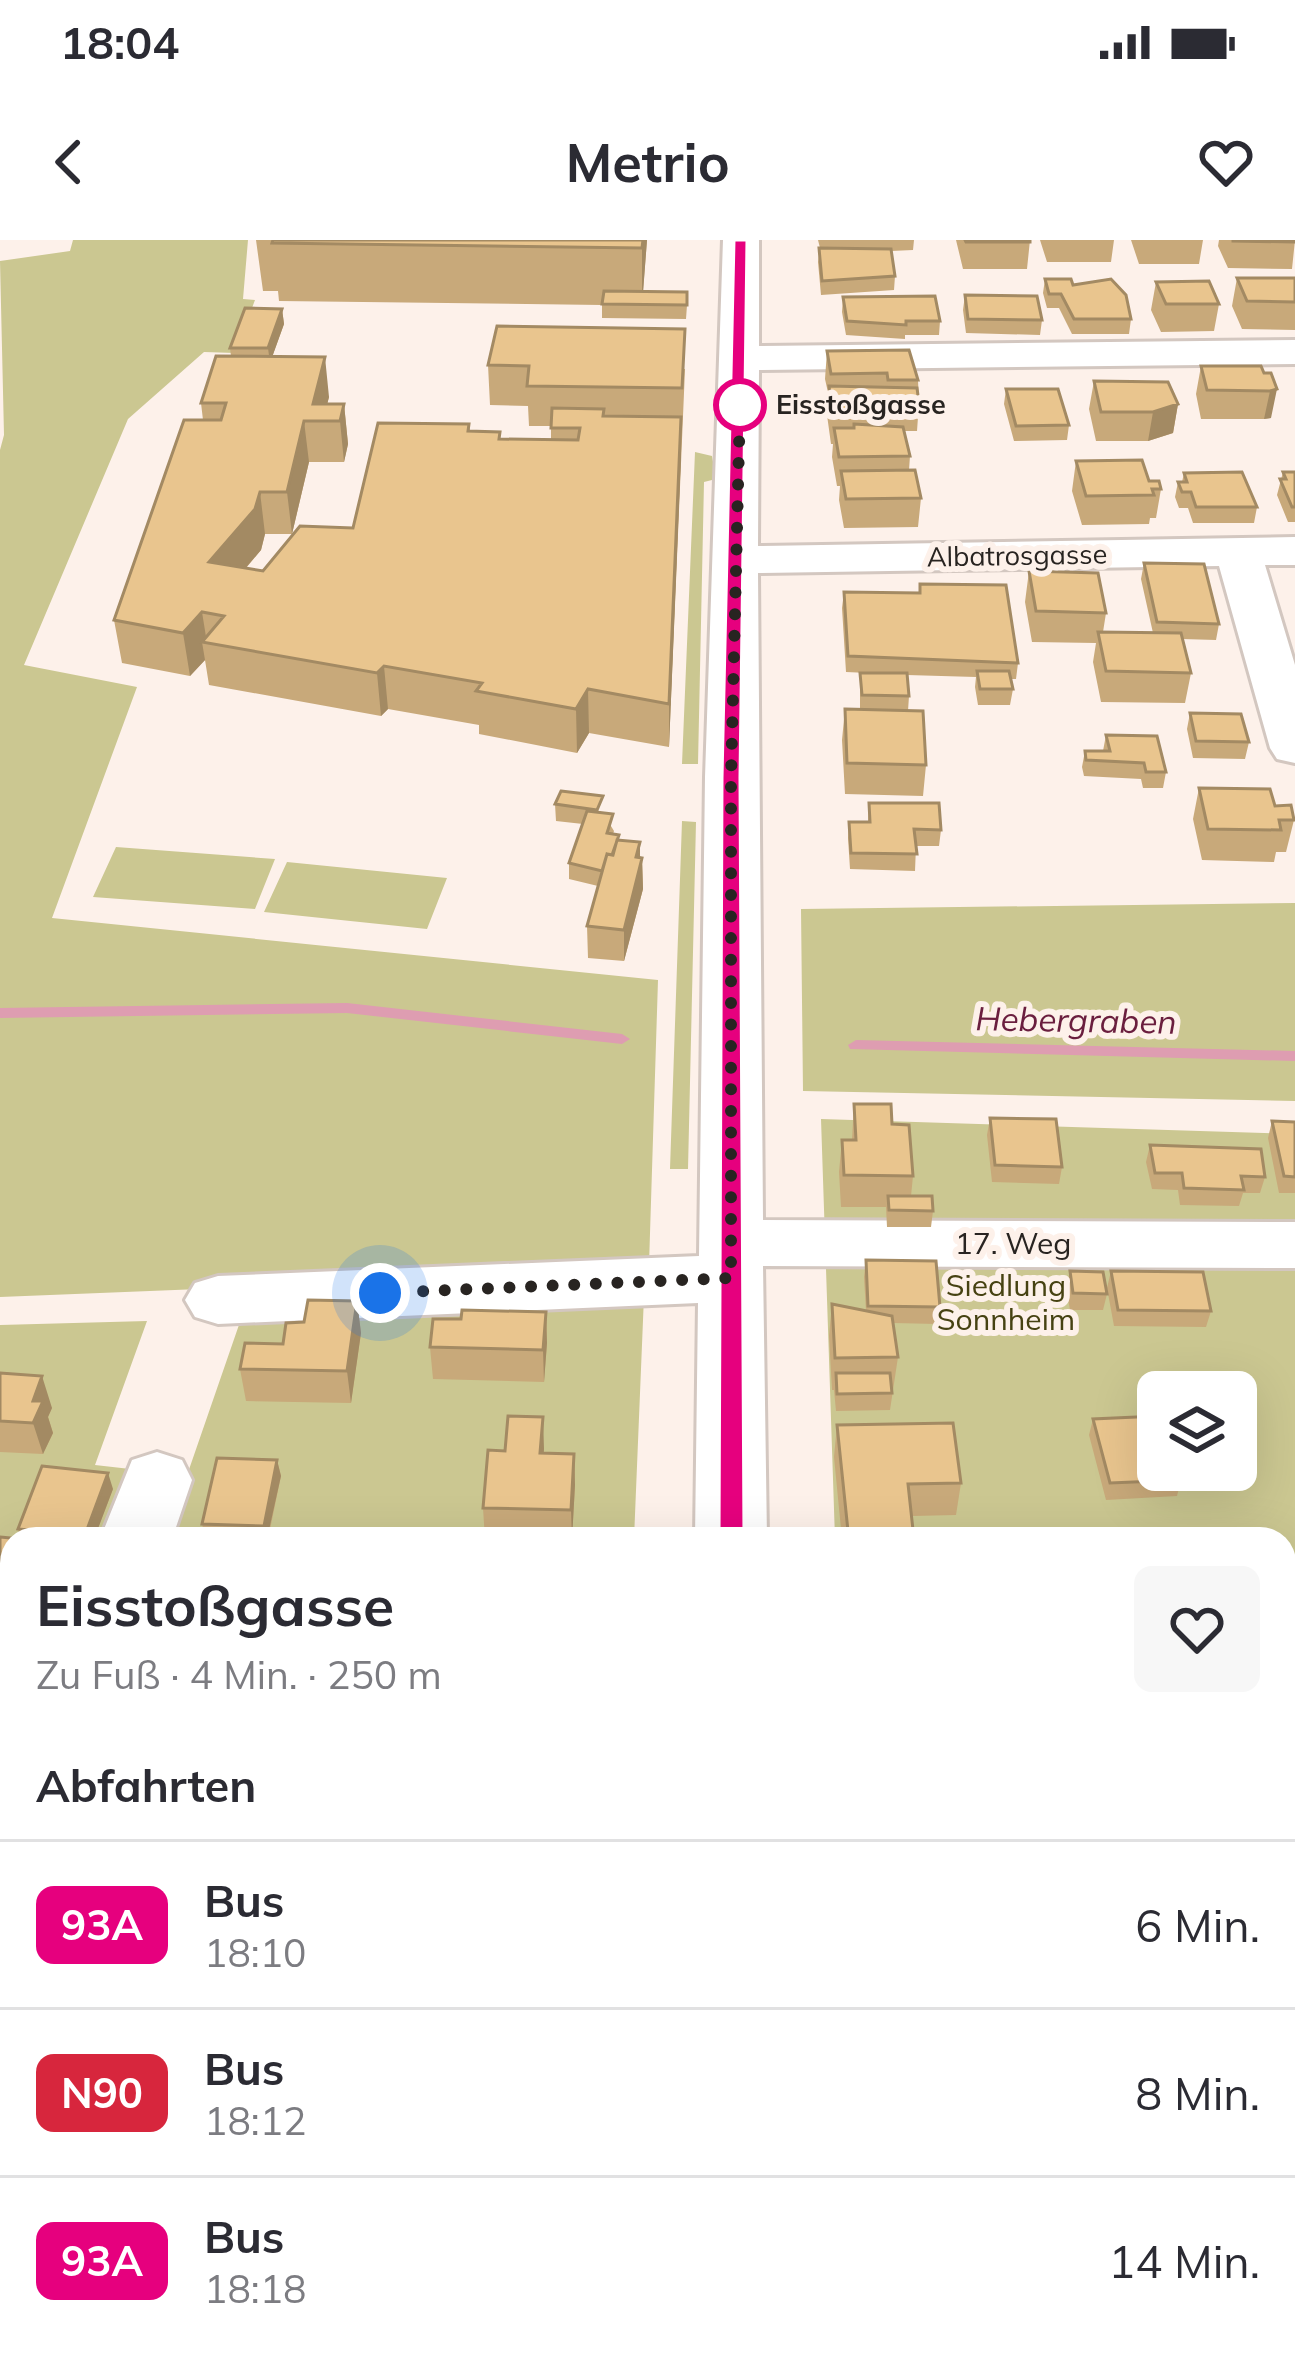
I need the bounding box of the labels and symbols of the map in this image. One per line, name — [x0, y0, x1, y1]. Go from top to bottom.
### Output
marker: Eisstoßgasse — [715, 380, 765, 430]
place label: Eisstoßgasse — [776, 387, 946, 421]
street label: Albatrosgasse — [926, 536, 1108, 574]
water label: Hebergraben — [975, 997, 1177, 1042]
street label: 17. Weg — [955, 1224, 1071, 1262]
your location — [350, 1263, 410, 1323]
park label: Siedlung Sonnheim — [937, 1266, 1075, 1338]

